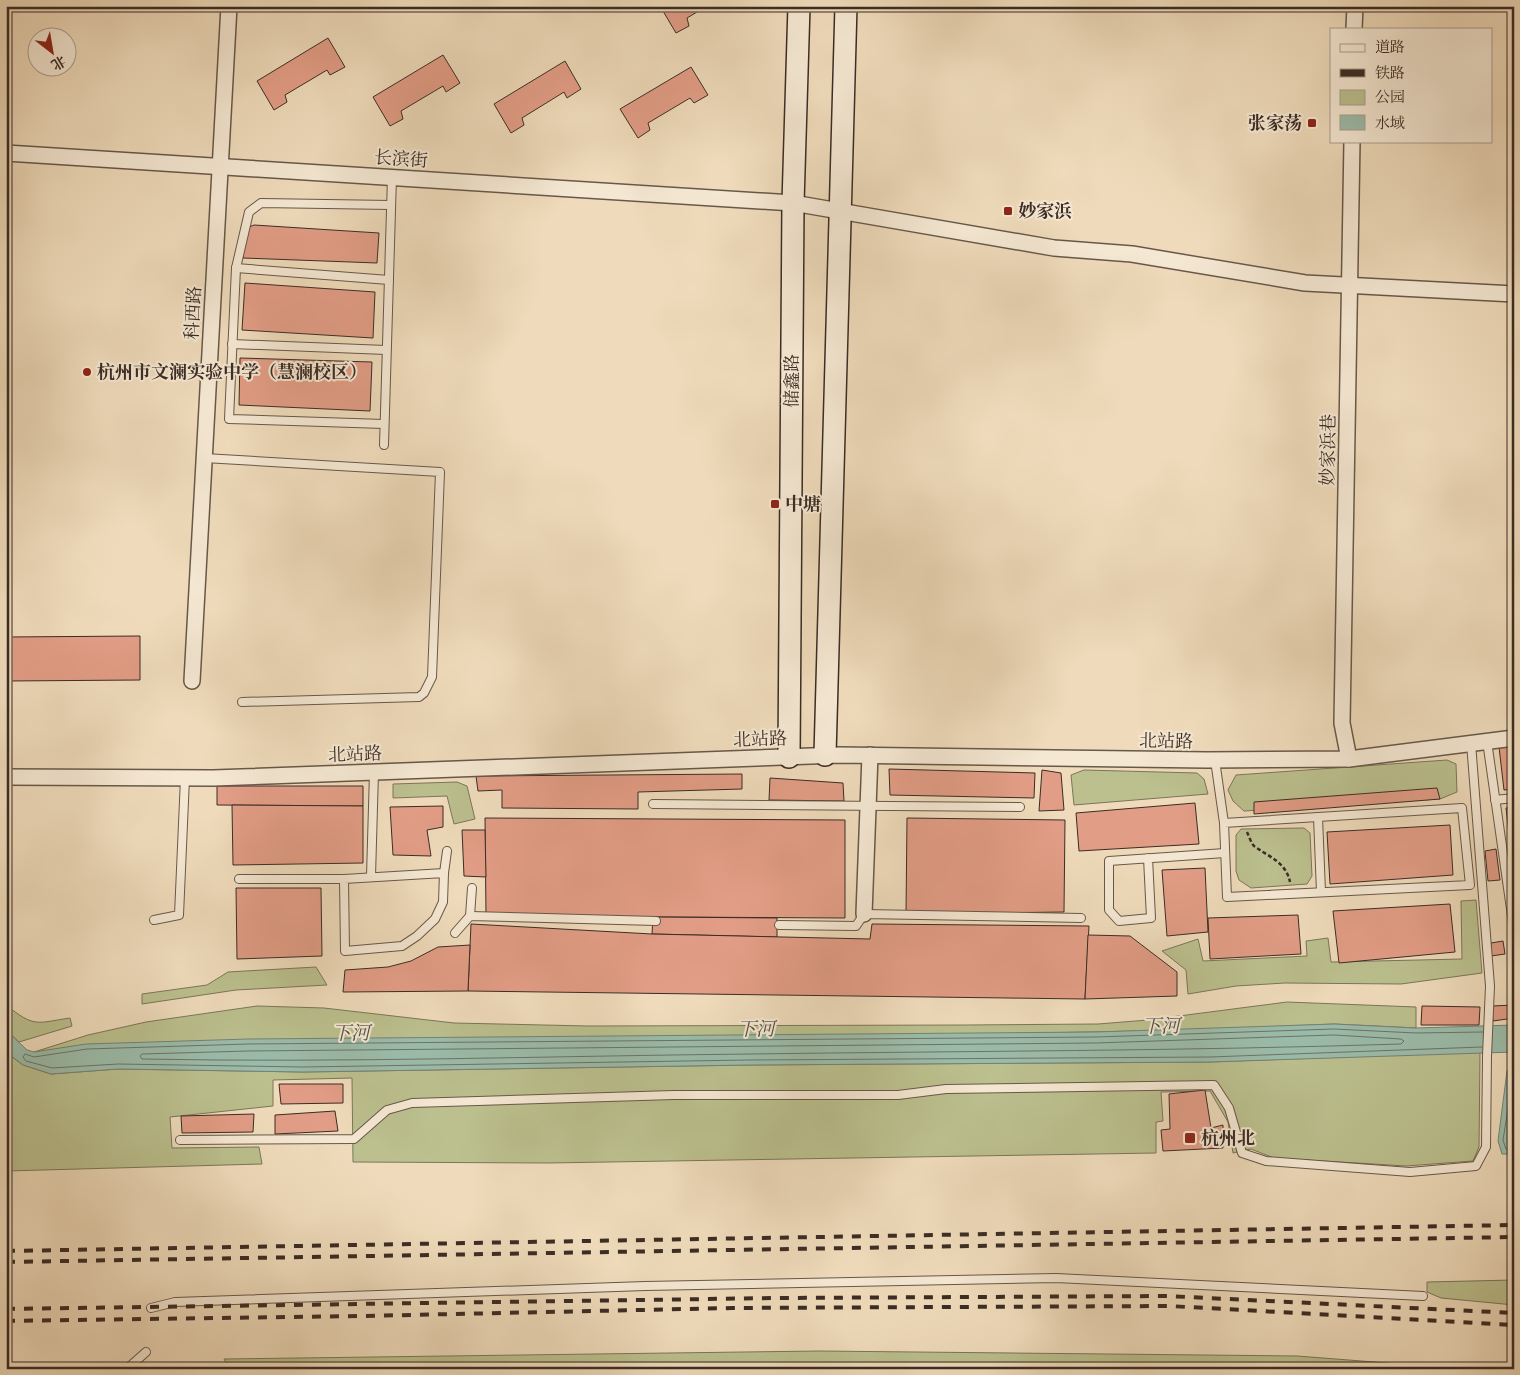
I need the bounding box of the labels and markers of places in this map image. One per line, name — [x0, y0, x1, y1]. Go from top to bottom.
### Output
place label: 张家荡 — [1248, 112, 1302, 134]
marker: 张家荡 — [1306, 117, 1318, 129]
place label: 妙家浜 — [1018, 200, 1072, 222]
marker: 妙家浜 — [1002, 205, 1014, 217]
place label: 杭州市文澜实验中学（慧澜校区） — [97, 361, 367, 383]
marker: 杭州市文澜实验中学（慧澜校区） — [81, 366, 93, 378]
place label: 中塘 — [785, 493, 821, 515]
marker: 中塘 — [769, 498, 781, 510]
place label: 杭州北 — [1201, 1127, 1255, 1149]
marker: 杭州北 — [1183, 1131, 1197, 1145]

